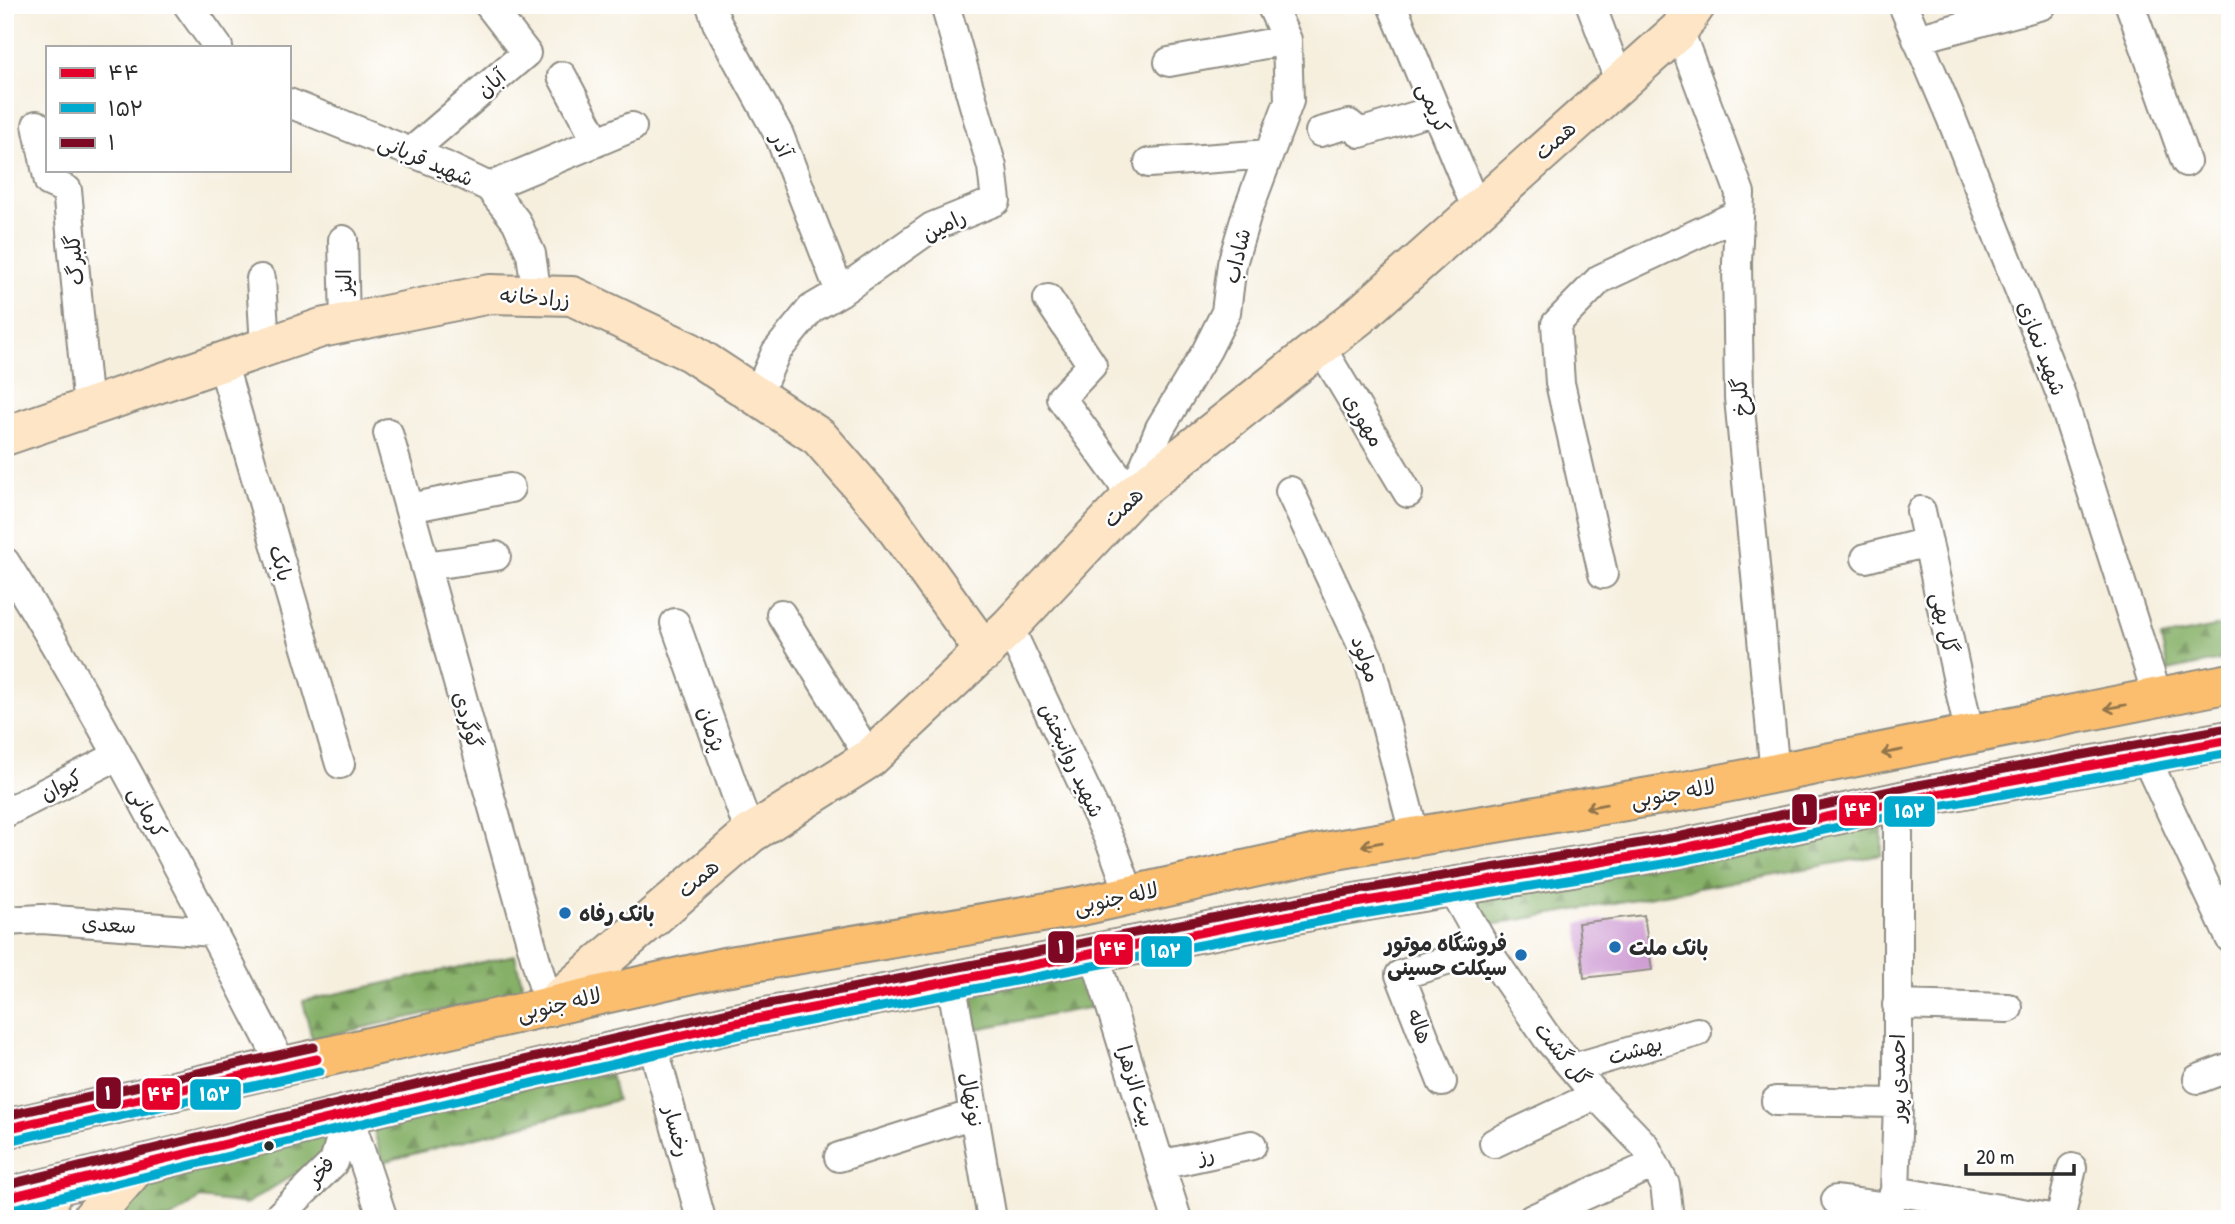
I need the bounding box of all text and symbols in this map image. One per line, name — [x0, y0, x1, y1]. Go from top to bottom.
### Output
legend — [46, 46, 290, 172]
text: ۴۴ — [108, 58, 140, 87]
street label: آبان — [470, 62, 513, 104]
street label: کریمی — [1410, 78, 1458, 138]
text: ۱۵۲ — [108, 94, 144, 123]
street label: همت — [1528, 114, 1582, 166]
street label: شهید قربانی — [374, 127, 478, 193]
street label: آذر — [763, 127, 800, 162]
text: ۱ — [108, 128, 116, 157]
street label: رامین — [917, 202, 971, 248]
street label: شاداب — [1217, 226, 1257, 286]
street label: گلبرگ — [57, 233, 91, 287]
street label: الیز — [329, 269, 359, 297]
street label: زرادخانه — [499, 280, 571, 314]
street label: شهید نمازی — [2011, 296, 2073, 400]
street label: گلرخ — [1725, 377, 1755, 417]
street label: مهوری — [1337, 388, 1391, 452]
street label: همت — [1096, 480, 1150, 534]
street label: بابک — [262, 541, 300, 585]
street label: گل بهی — [1924, 590, 1966, 656]
street label: مولود — [1344, 632, 1388, 686]
street label: گوگردی — [446, 688, 490, 752]
street label: شهید روانبخش — [1033, 698, 1111, 822]
one-way arrow — [2104, 700, 2127, 714]
street label: پژمان — [691, 702, 733, 756]
one-way arrow — [1881, 745, 1904, 759]
street label: کیوان — [35, 762, 87, 808]
street label: لاله جنوبی — [1628, 771, 1718, 815]
street label: کرمانی — [122, 781, 174, 843]
line badge: ۱ — [1791, 793, 1818, 826]
line badge: ۴۴ — [1838, 794, 1878, 827]
line badge: ۱۵۲ — [1883, 795, 1936, 828]
text: ۱ — [1802, 796, 1808, 822]
text: ۴۴ — [1844, 797, 1872, 823]
text: ۱۵۲ — [1894, 798, 1926, 824]
one-way arrow — [1585, 800, 1608, 813]
one-way arrow — [1361, 838, 1383, 851]
street label: همت — [671, 852, 725, 904]
street label: لاله جنوبی — [1071, 875, 1161, 921]
place label: بانک رفاه — [579, 899, 655, 928]
marker: بانک رفاه — [557, 905, 573, 921]
street label: سعدی — [81, 908, 137, 940]
place label: فروشگاه موتور سیکلت حسینی — [1383, 929, 1507, 982]
line badge: ۱ — [1047, 930, 1075, 964]
line badge: ۴۴ — [1093, 933, 1134, 966]
place label: بانک ملت — [1629, 933, 1708, 962]
text: ۱ — [1058, 934, 1064, 960]
line badge: ۱۵۲ — [1140, 935, 1193, 968]
text: ۴۴ — [1099, 936, 1127, 962]
text: ۱۵۲ — [1150, 938, 1182, 964]
marker: بانک ملت — [1607, 939, 1623, 955]
marker: فروشگاه موتور سیکلت حسینی — [1513, 947, 1529, 963]
street label: لاله جنوبی — [514, 980, 604, 1028]
street label: هاله — [1400, 1004, 1440, 1048]
street label: گل گشت — [1528, 1016, 1598, 1092]
street label: بهشت — [1604, 1028, 1666, 1072]
street label: احمدی پور — [1883, 1034, 1912, 1124]
street label: بیت الزهرا — [1110, 1042, 1162, 1130]
street label: نونهال — [953, 1070, 991, 1130]
line badge: ۱ — [95, 1076, 122, 1110]
line badge: ۴۴ — [141, 1077, 181, 1111]
line badge: ۱۵۲ — [189, 1078, 242, 1111]
text: ۱ — [105, 1080, 111, 1106]
text: ۴۴ — [147, 1081, 175, 1107]
text: ۱۵۲ — [199, 1081, 231, 1107]
street label: رخسار — [656, 1101, 698, 1160]
scale bar — [1966, 1133, 2074, 1177]
unlabelled marker — [262, 1139, 276, 1153]
street label: رز — [1193, 1139, 1217, 1171]
text: 20 m — [1976, 1142, 2014, 1171]
street label: فخر — [298, 1150, 341, 1194]

